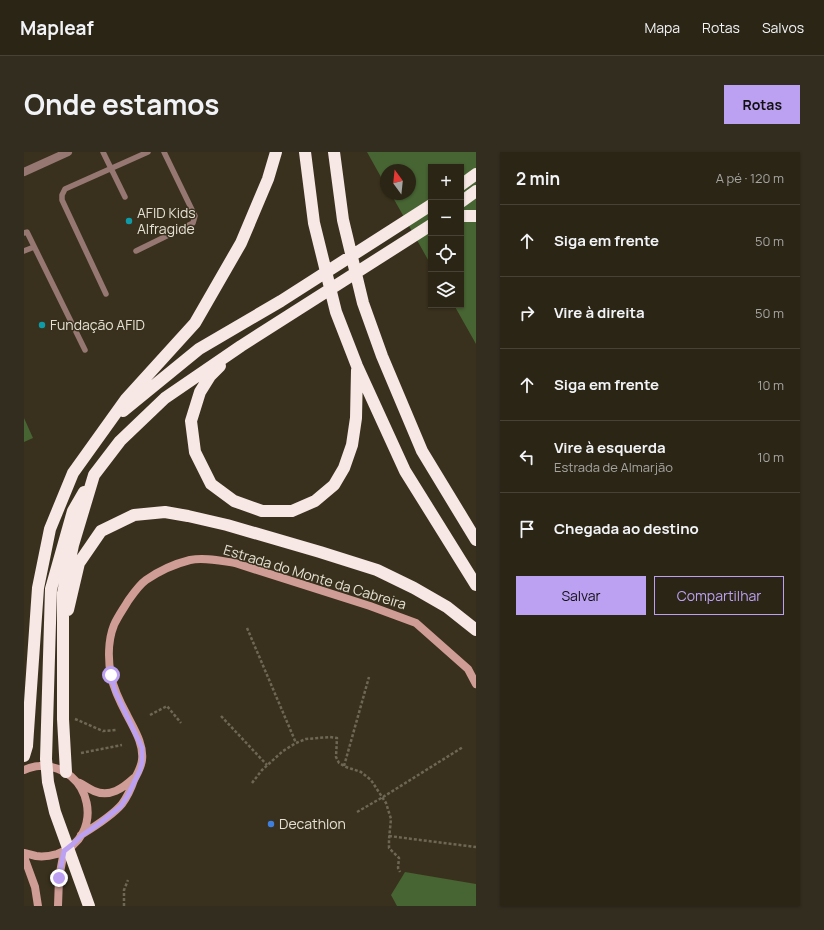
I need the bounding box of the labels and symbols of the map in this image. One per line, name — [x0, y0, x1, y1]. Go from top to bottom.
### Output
north arrow — [380, 164, 416, 200]
place label: AFID Kids Alfragide — [137, 203, 196, 238]
marker: AFID Kids Alfragide — [124, 216, 134, 226]
place label: Fundação AFID — [50, 315, 145, 334]
marker: Fundação AFID — [37, 320, 47, 330]
street label: Estrada do Monte da Cabreira — [221, 540, 409, 613]
route start — [102, 666, 120, 684]
place label: Decathlon — [279, 814, 346, 833]
marker: Decathlon — [266, 819, 276, 829]
route end — [50, 869, 68, 887]

